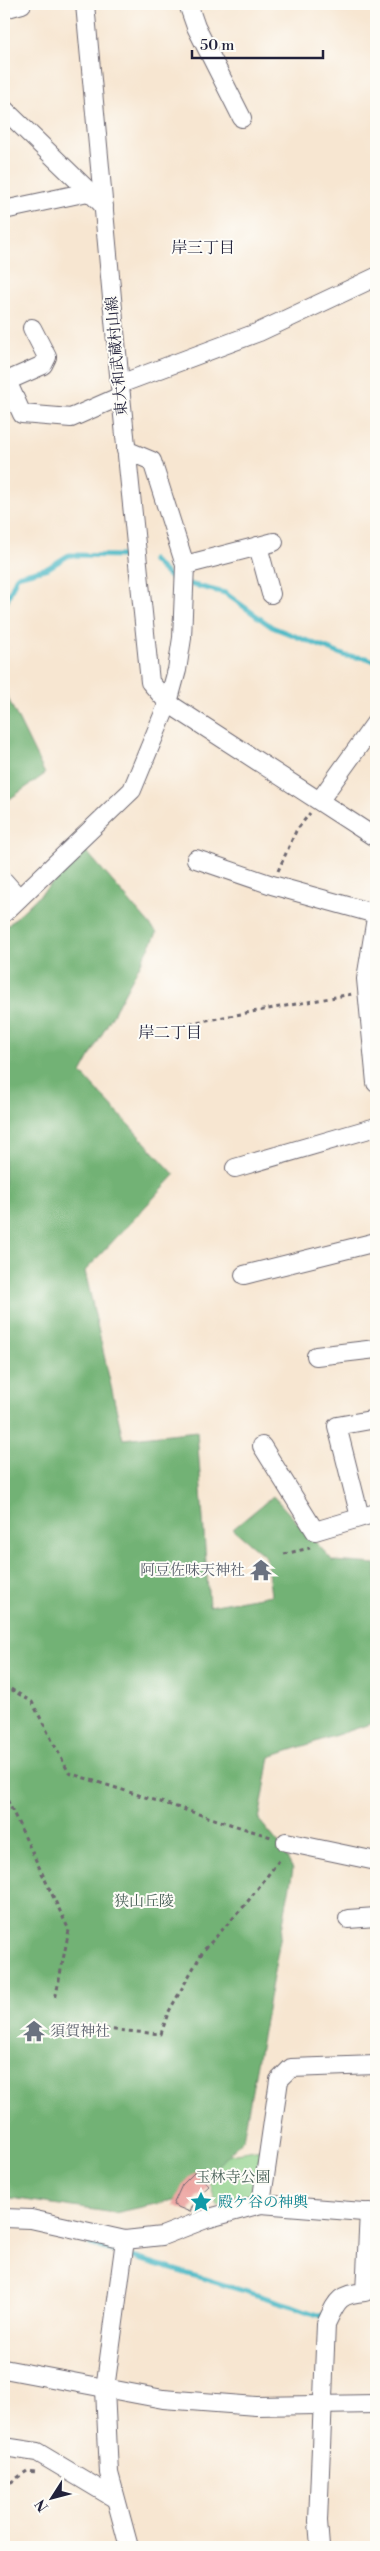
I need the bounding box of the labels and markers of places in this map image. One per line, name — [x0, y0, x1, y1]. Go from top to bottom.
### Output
temple icon: 阿豆佐味天神社 — [248, 1557, 274, 1583]
place label: 阿豆佐味天神社 — [140, 1561, 245, 1580]
temple icon: 須賀神社 — [21, 2018, 47, 2044]
place label: 須賀神社 — [50, 2022, 110, 2041]
place icon: 殿ケ谷の神輿 — [188, 2189, 214, 2215]
place label: 殿ケ谷の神輿 — [218, 2193, 308, 2212]

